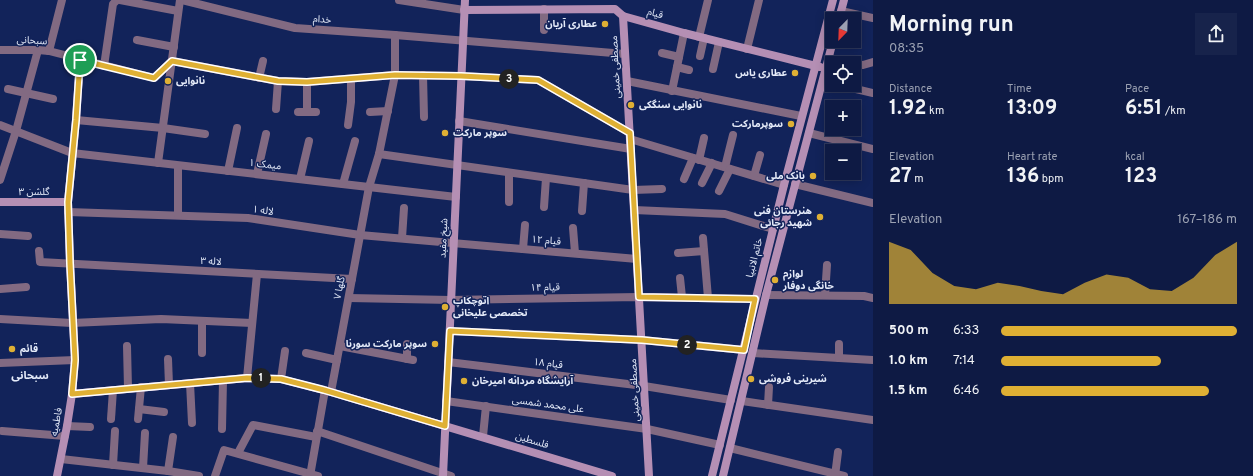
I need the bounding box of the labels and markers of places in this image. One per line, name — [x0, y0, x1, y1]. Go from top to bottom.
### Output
place label: عطاری آریان — [545, 18, 597, 31]
marker: عطاری آریان — [600, 19, 610, 29]
pin — [63, 43, 97, 77]
place label: عطاری یاس — [735, 67, 787, 80]
marker: عطاری یاس — [790, 68, 800, 78]
pin: 3 — [499, 69, 519, 89]
place label: نانوایی — [176, 75, 205, 88]
marker: نانوایی — [163, 76, 173, 86]
place label: نانوایی سنگکی — [639, 99, 702, 112]
marker: نانوایی سنگکی — [626, 100, 636, 110]
place label: سوپرمارکت — [732, 118, 783, 131]
marker: سوپرمارکت — [786, 119, 796, 129]
place label: سوپر مارکت — [453, 127, 507, 140]
marker: سوپر مارکت — [440, 128, 450, 138]
place label: بانک ملی — [766, 170, 805, 183]
marker: بانک ملی — [808, 171, 818, 181]
place label: هنرستان فنی شهید رجائی — [754, 204, 813, 230]
marker: هنرستان فنی شهید رجائی — [815, 212, 825, 222]
place label: لوازم خانگی دوفار — [782, 268, 834, 293]
marker: لوازم خانگی دوفار — [770, 275, 780, 285]
place label: اتوچکاپ تخصصی علیخانی — [453, 295, 528, 320]
marker: اتوچکاپ تخصصی علیخانی — [440, 302, 450, 312]
pin: 2 — [677, 335, 697, 355]
place label: سوپر مارکت سورنا — [346, 338, 427, 351]
marker: سوپر مارکت سورنا — [430, 339, 440, 349]
place label: قائم — [20, 342, 38, 356]
marker: قائم — [7, 344, 17, 354]
pin: 1 — [251, 368, 271, 388]
place label: شیرینی فروشی — [759, 372, 827, 386]
marker: شیرینی فروشی — [746, 374, 756, 384]
place label: آرایشگاه مردانه امیرخان — [472, 375, 574, 388]
marker: آرایشگاه مردانه امیرخان — [459, 376, 469, 386]

